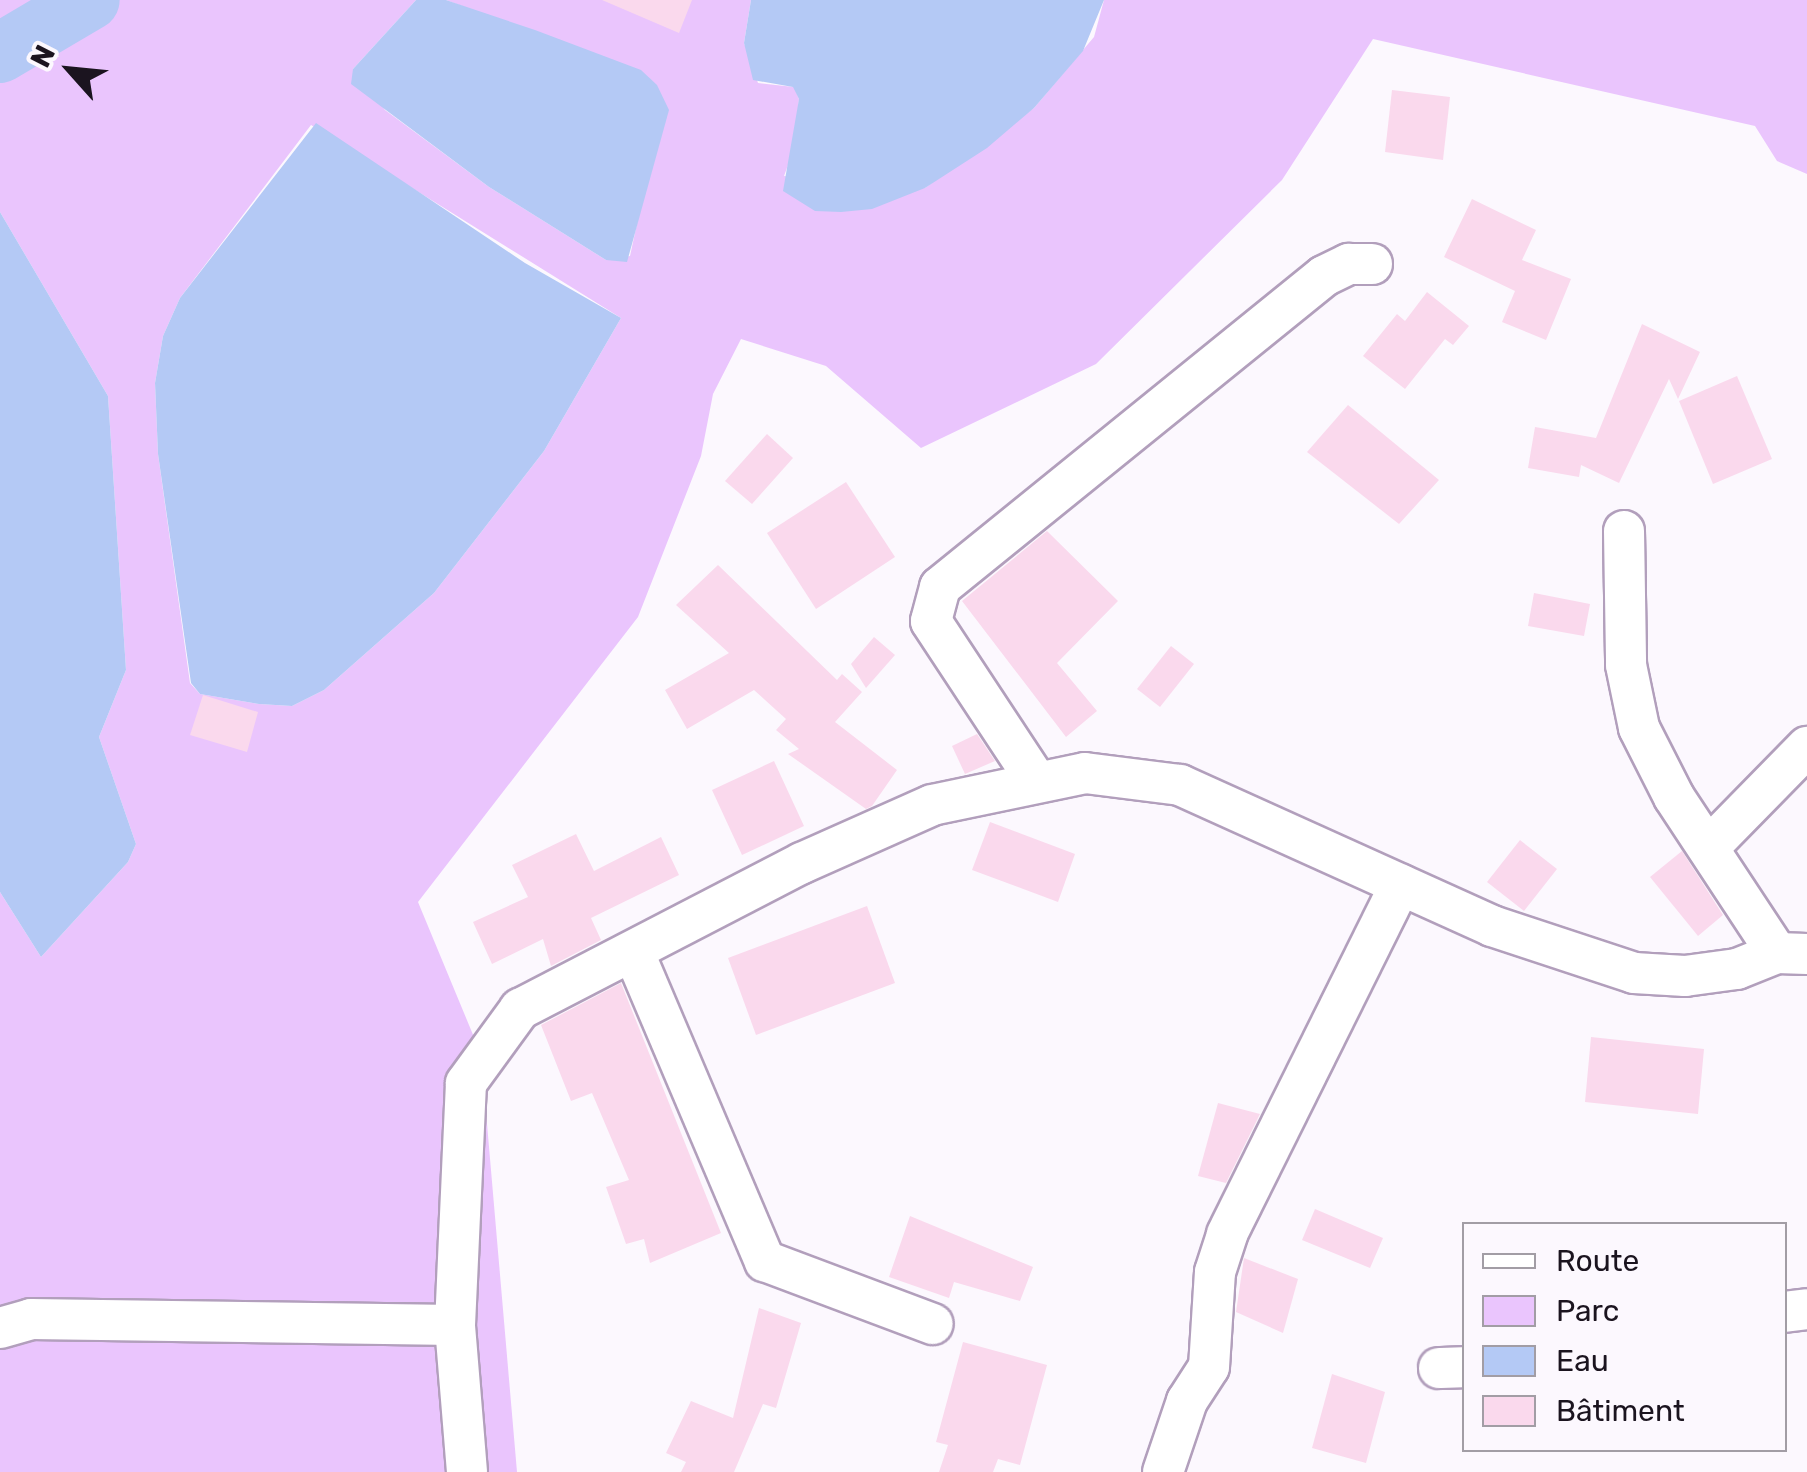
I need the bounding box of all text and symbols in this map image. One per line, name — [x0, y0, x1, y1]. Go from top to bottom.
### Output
north arrow — [20, 20, 120, 120]
text: N — [24, 40, 62, 73]
legend — [1462, 1222, 1787, 1452]
text: Route — [1556, 1243, 1639, 1279]
text: Parc — [1556, 1293, 1619, 1329]
text: Eau — [1556, 1343, 1609, 1379]
text: Bâtiment — [1556, 1393, 1685, 1429]

